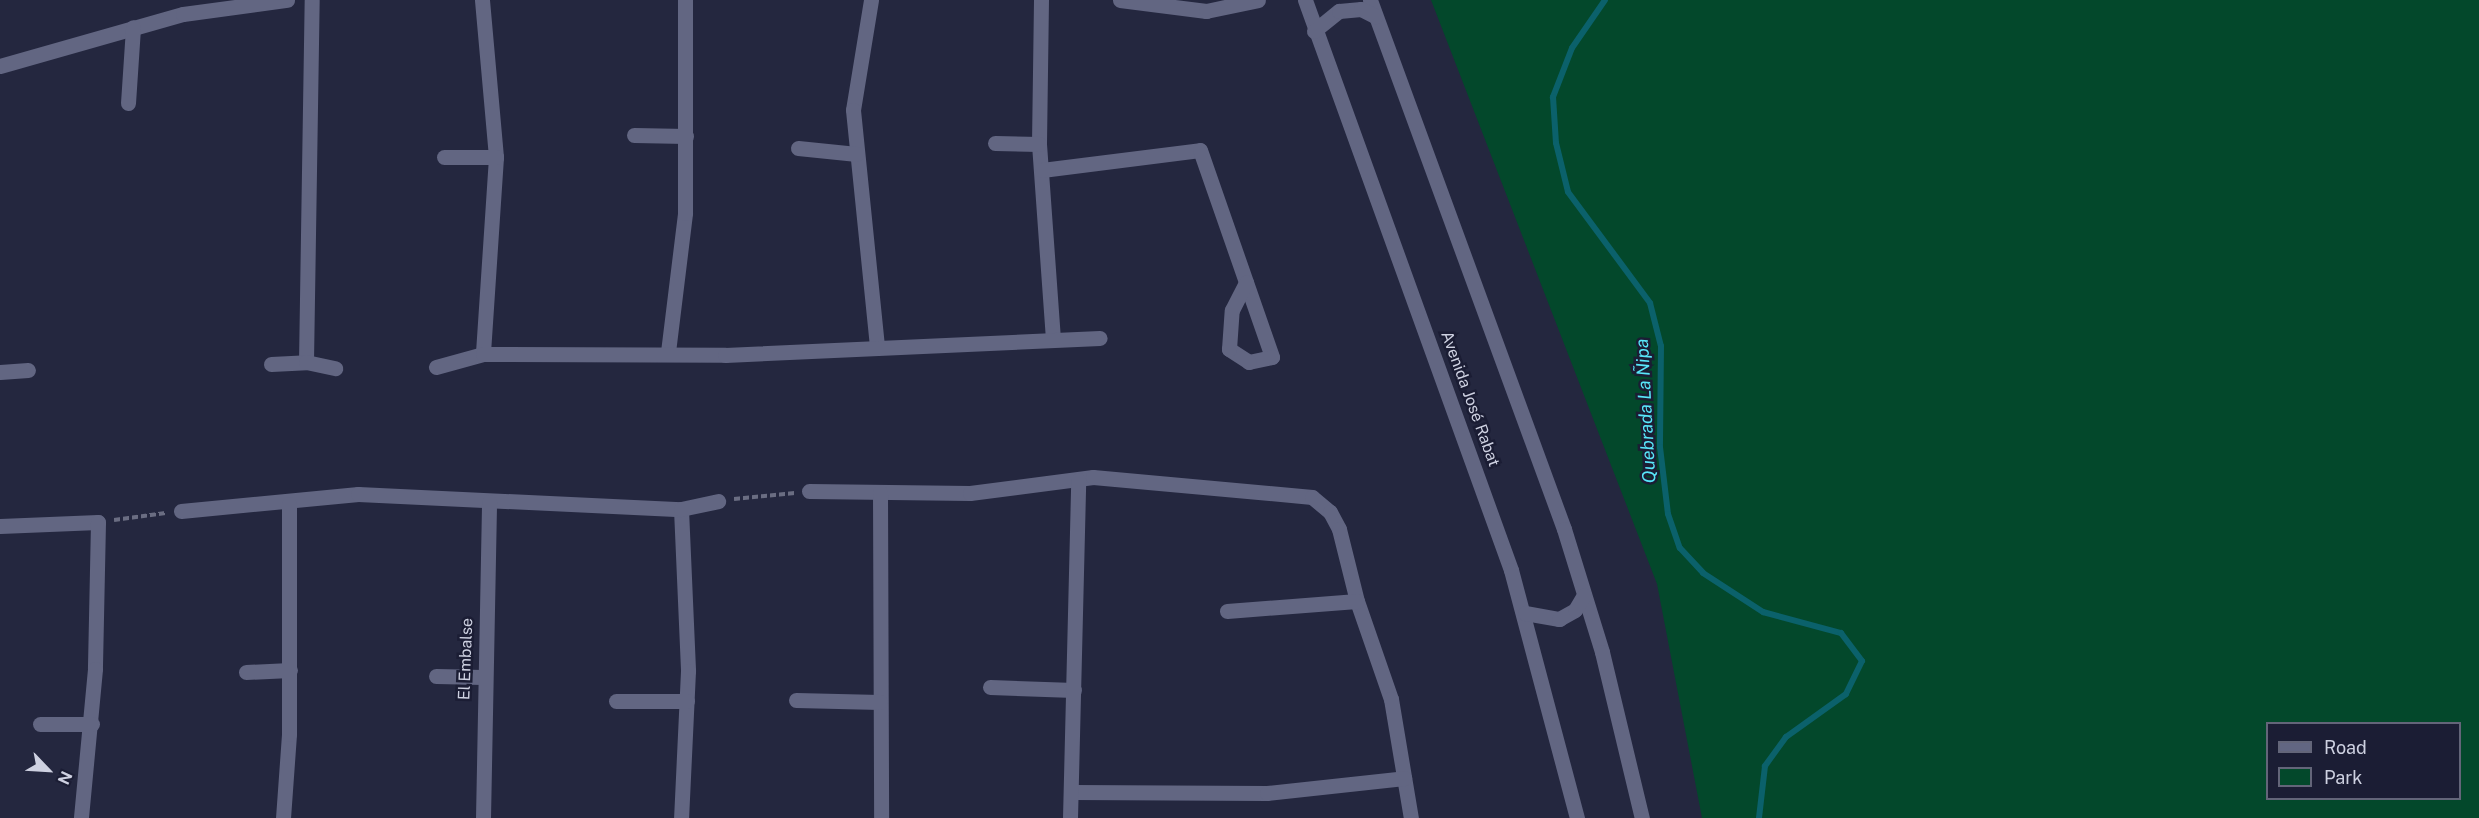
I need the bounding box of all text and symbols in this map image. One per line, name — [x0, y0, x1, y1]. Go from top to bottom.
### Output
street label: Avenida José Rabat — [1437, 329, 1503, 469]
water label: Quebrada La Ñipa — [1631, 338, 1661, 484]
street label: El Embalse — [455, 618, 477, 700]
legend — [2266, 722, 2461, 800]
text: Road — [2324, 737, 2367, 758]
north arrow — [18, 740, 78, 800]
text: Park — [2324, 767, 2362, 788]
text: N — [54, 768, 76, 787]

